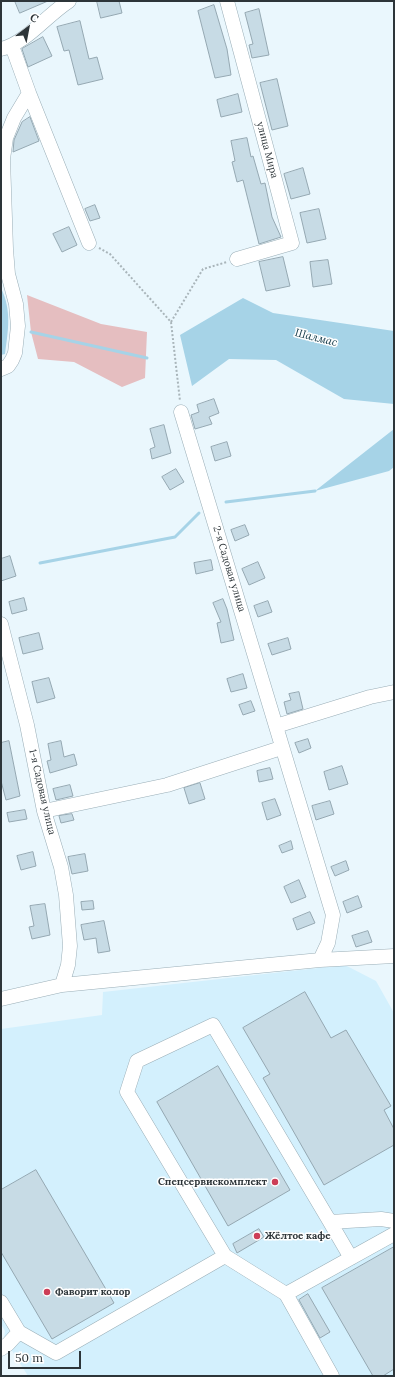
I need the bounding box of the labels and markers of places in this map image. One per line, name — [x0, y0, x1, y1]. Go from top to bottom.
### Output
place label: Спецсервискомплект — [158, 1176, 267, 1188]
marker: Спецсервискомплект — [270, 1177, 280, 1187]
place label: Жёлтое кафе — [265, 1230, 331, 1242]
marker: Жёлтое кафе — [252, 1231, 262, 1241]
place label: Фаворит колор — [55, 1286, 130, 1298]
marker: Фаворит колор — [42, 1287, 52, 1297]

